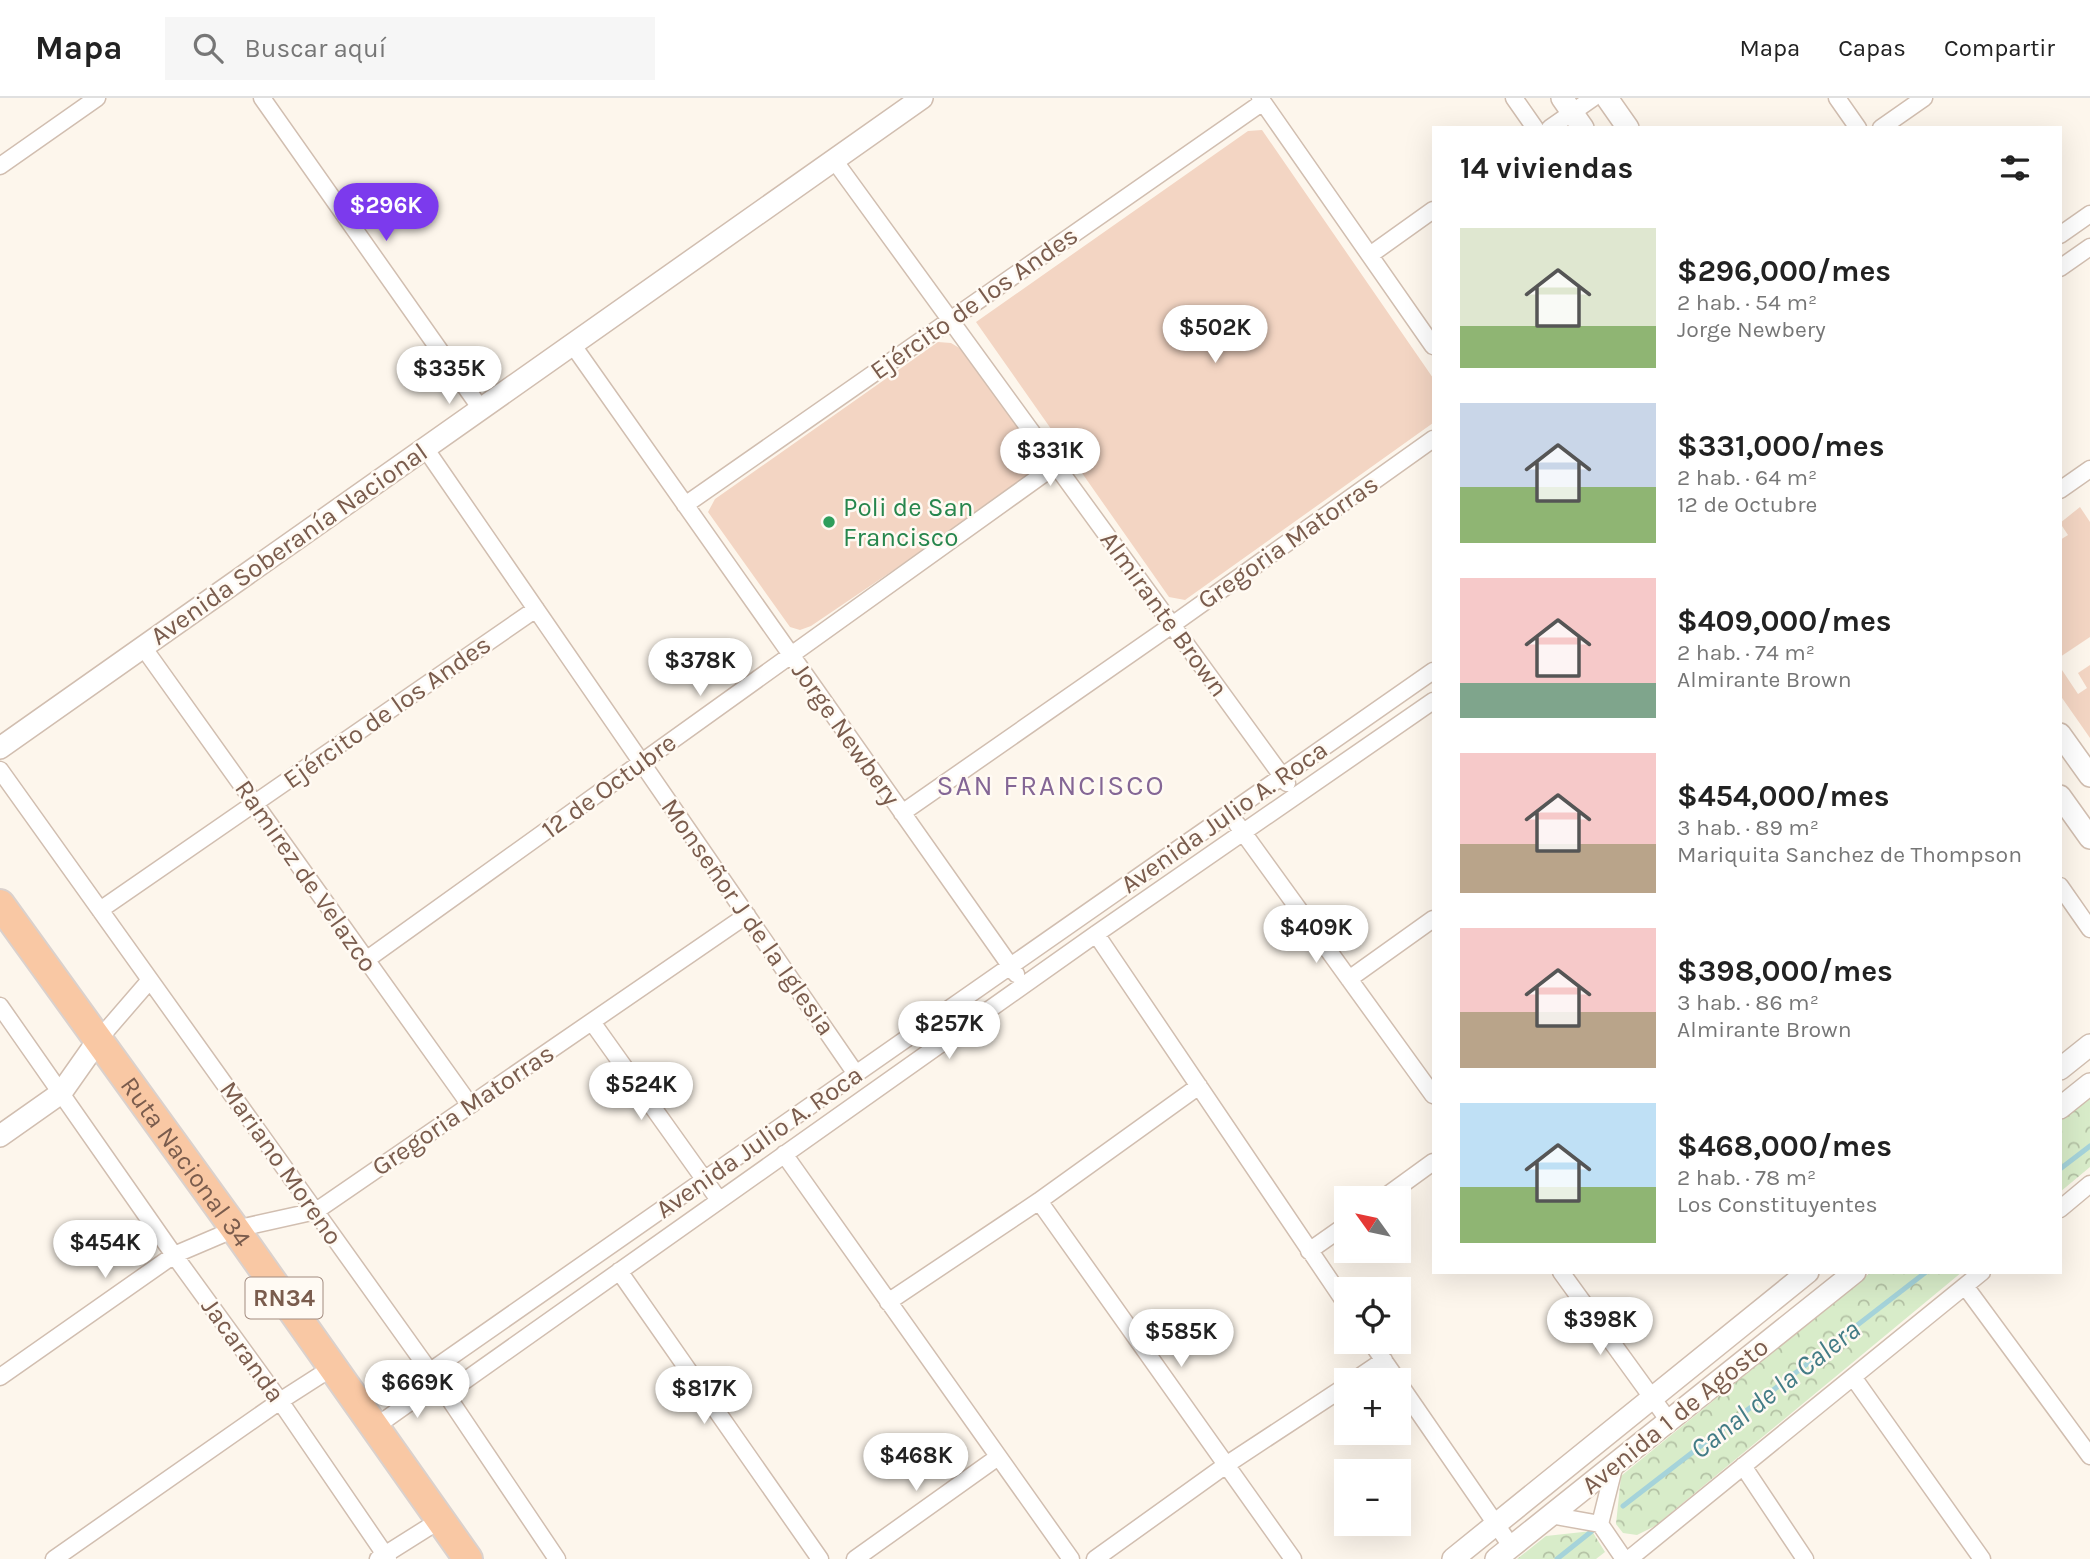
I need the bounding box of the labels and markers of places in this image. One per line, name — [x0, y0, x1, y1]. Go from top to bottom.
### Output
pin: $296K — [337, 184, 435, 243]
pin: $502K — [1166, 306, 1264, 365]
pin: $335K — [400, 346, 498, 406]
pin: $331K — [1001, 428, 1099, 488]
place label: Poli de San Francisco — [843, 492, 973, 553]
marker: Poli de San Francisco — [821, 514, 837, 530]
pin: $378K — [651, 638, 749, 698]
pin: $409K — [1267, 906, 1365, 965]
pin: $257K — [900, 1002, 998, 1061]
pin: $524K — [592, 1062, 690, 1122]
pin: $454K — [56, 1220, 154, 1280]
pin: $398K — [1551, 1298, 1649, 1357]
pin: $585K — [1132, 1310, 1230, 1369]
pin: $669K — [368, 1360, 466, 1420]
pin: $817K — [655, 1366, 753, 1426]
pin: $468K — [867, 1434, 965, 1493]

